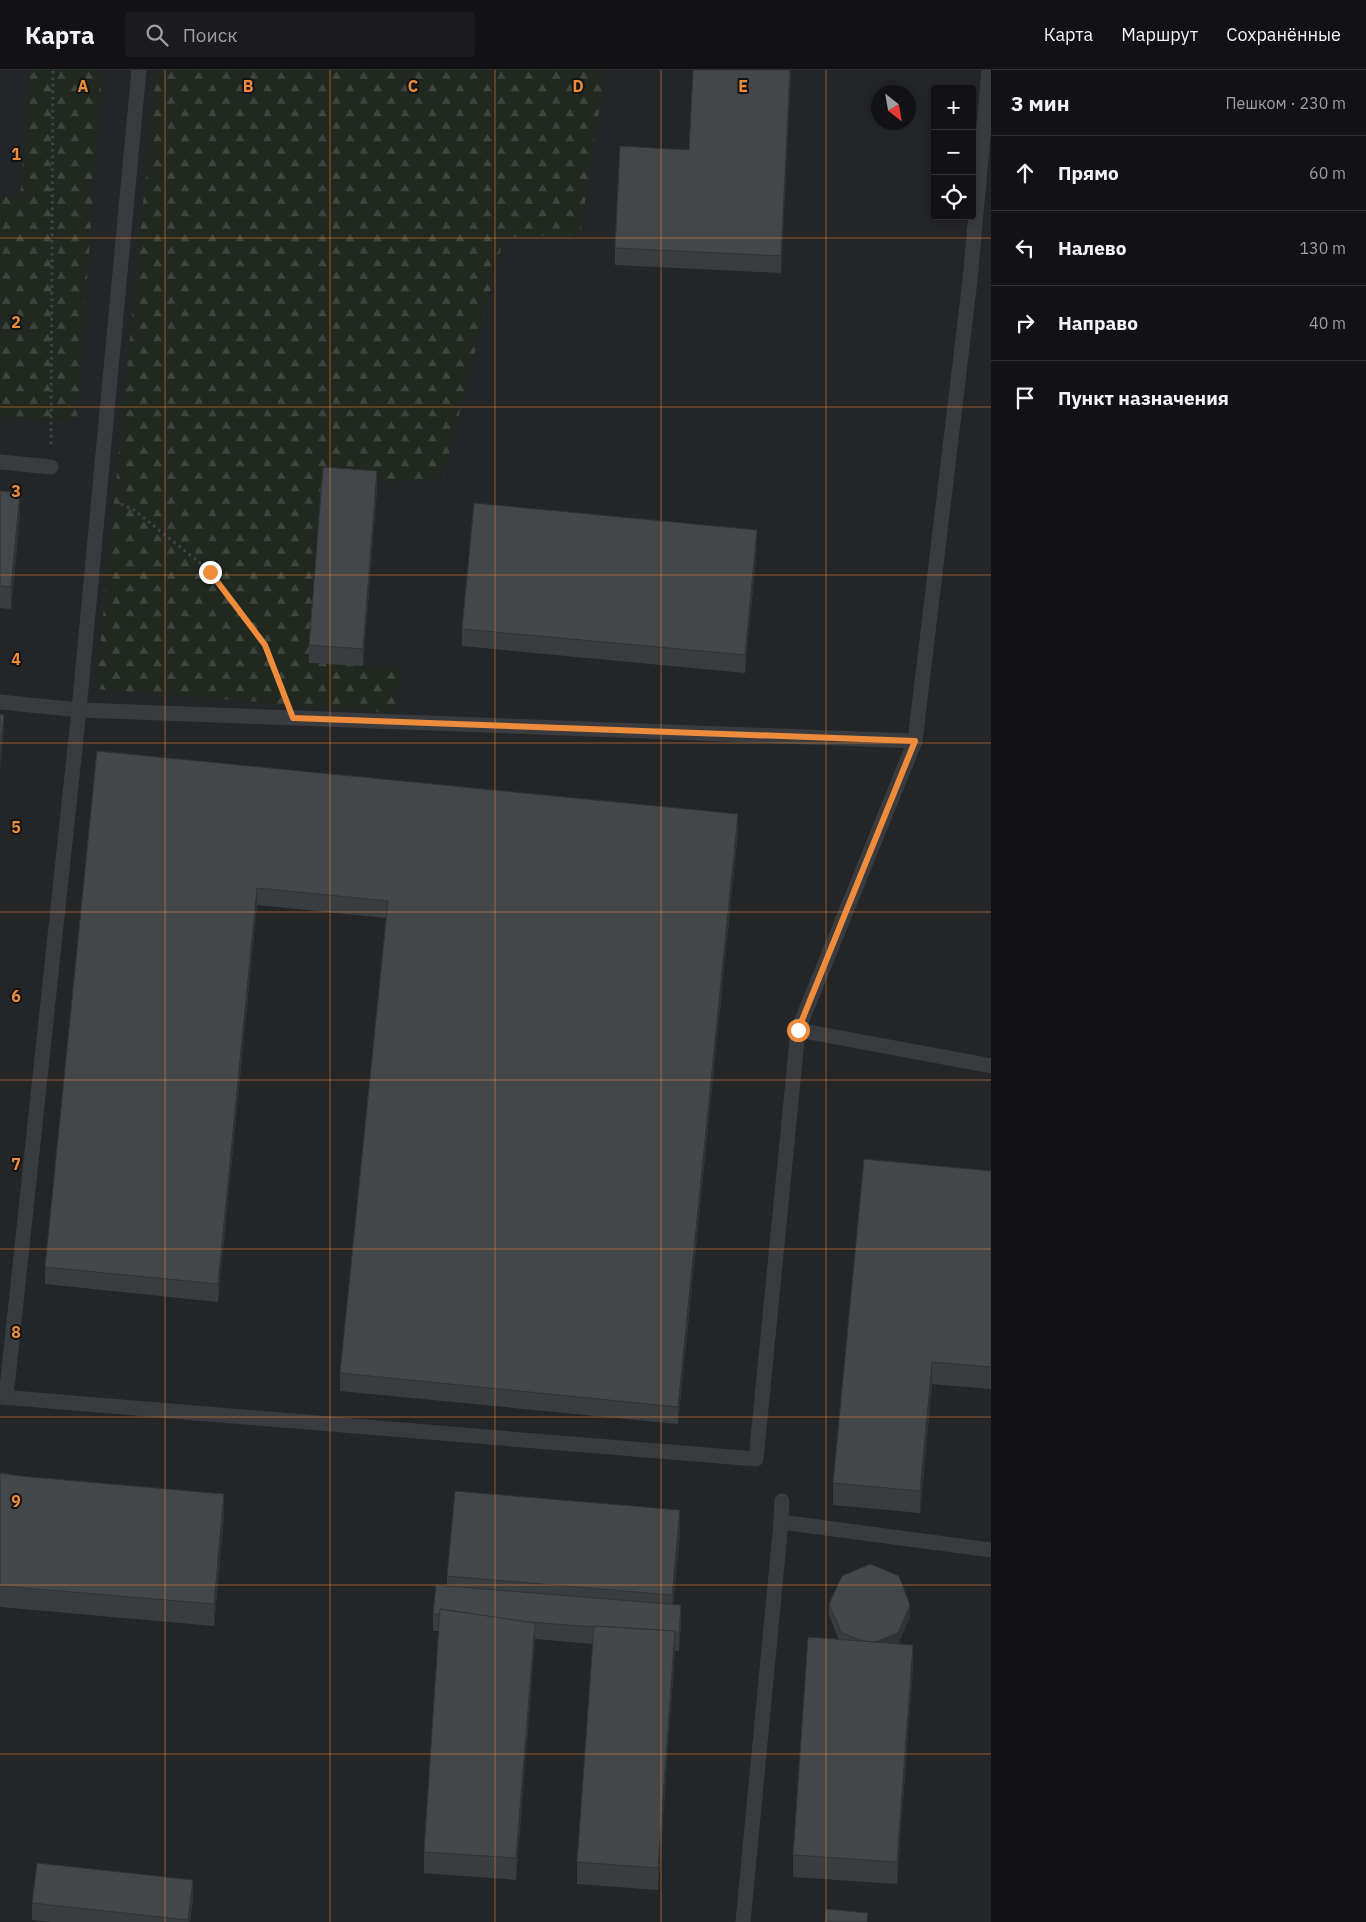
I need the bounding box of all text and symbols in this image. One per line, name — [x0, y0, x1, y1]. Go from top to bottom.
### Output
search box — [125, 12, 475, 57]
text: Карта — [25, 19, 95, 51]
icon: search — [143, 21, 171, 49]
text: Поиск — [183, 23, 238, 47]
text: Карта — [1044, 23, 1093, 46]
text: Маршрут — [1121, 23, 1198, 46]
text: Сохранённые — [1226, 23, 1341, 46]
text: A — [78, 76, 89, 96]
text: B — [243, 76, 254, 96]
text: C — [408, 76, 418, 96]
text: D — [572, 76, 584, 96]
text: E — [738, 76, 748, 96]
north arrow — [871, 85, 916, 130]
map controls — [931, 85, 976, 220]
button: + — [931, 85, 976, 130]
text: 3 мин — [1011, 89, 1070, 117]
text: Пешком · 230 m — [1225, 93, 1346, 113]
button: − — [931, 130, 976, 175]
text: 1 — [11, 144, 21, 164]
icon: ahead — [1011, 159, 1039, 187]
text: Прямо — [1058, 161, 1119, 185]
text: 60 m — [1309, 163, 1346, 183]
button: locate — [931, 175, 976, 220]
icon: left — [1011, 234, 1039, 262]
text: Налево — [1058, 236, 1127, 260]
text: 130 m — [1299, 238, 1346, 258]
icon: right — [1011, 309, 1039, 337]
text: Направо — [1058, 311, 1138, 335]
text: 2 — [11, 312, 21, 332]
text: 40 m — [1309, 313, 1346, 333]
icon: arrive — [1011, 384, 1039, 412]
text: Пункт назначения — [1058, 386, 1229, 410]
text: 3 — [11, 481, 21, 501]
route end — [199, 561, 222, 584]
text: 4 — [11, 649, 21, 669]
text: 5 — [11, 817, 21, 837]
text: 6 — [11, 986, 21, 1006]
route start — [787, 1019, 810, 1042]
text: 7 — [11, 1154, 21, 1174]
text: 8 — [11, 1322, 21, 1342]
text: 9 — [11, 1491, 21, 1511]

